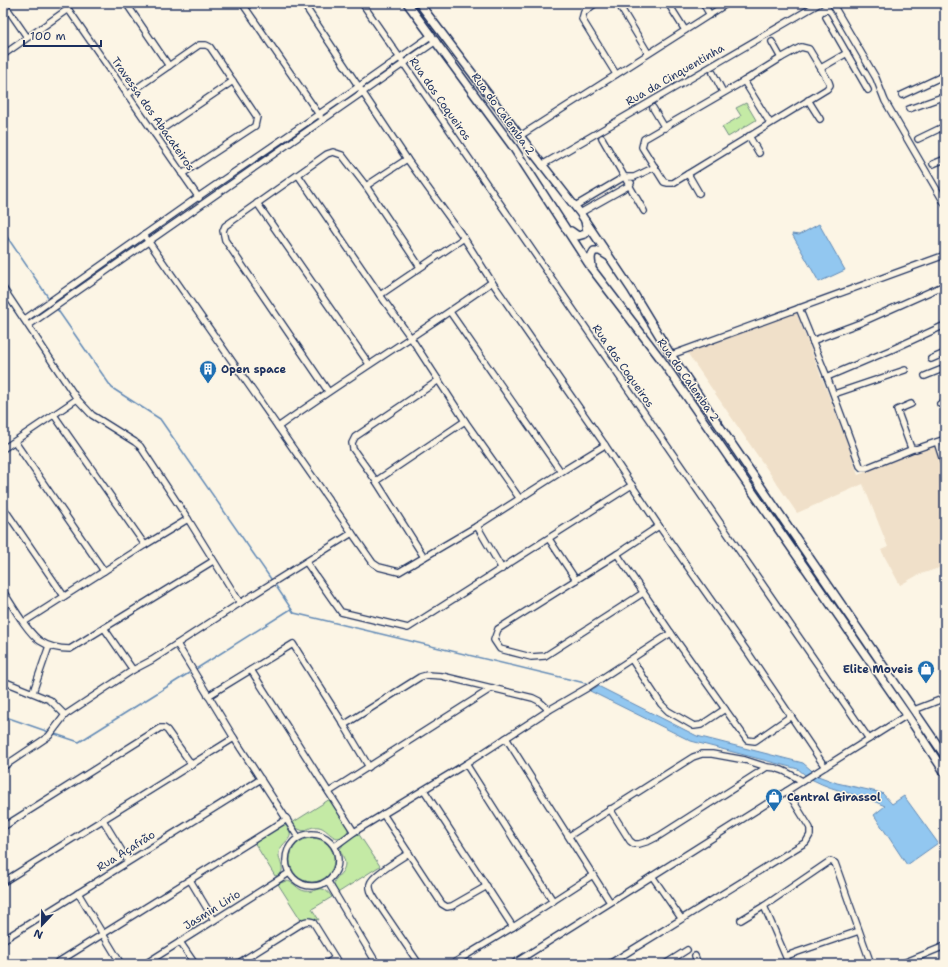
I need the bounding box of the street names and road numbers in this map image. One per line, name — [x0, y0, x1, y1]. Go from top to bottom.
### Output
street label: Rua da Cinquentinha — [623, 41, 727, 109]
street label: Travessa dos Abacateiros — [108, 54, 198, 174]
street label: Rua dos Coqueiros — [406, 54, 474, 144]
street label: Rua do Calemba 2 — [468, 70, 538, 158]
street label: Rua dos Coqueiros — [589, 321, 657, 411]
street label: Rua do Calemba 2 — [654, 335, 722, 425]
street label: Rua Açafrão — [94, 827, 158, 875]
street label: Jasmin Lirio — [181, 886, 244, 933]

